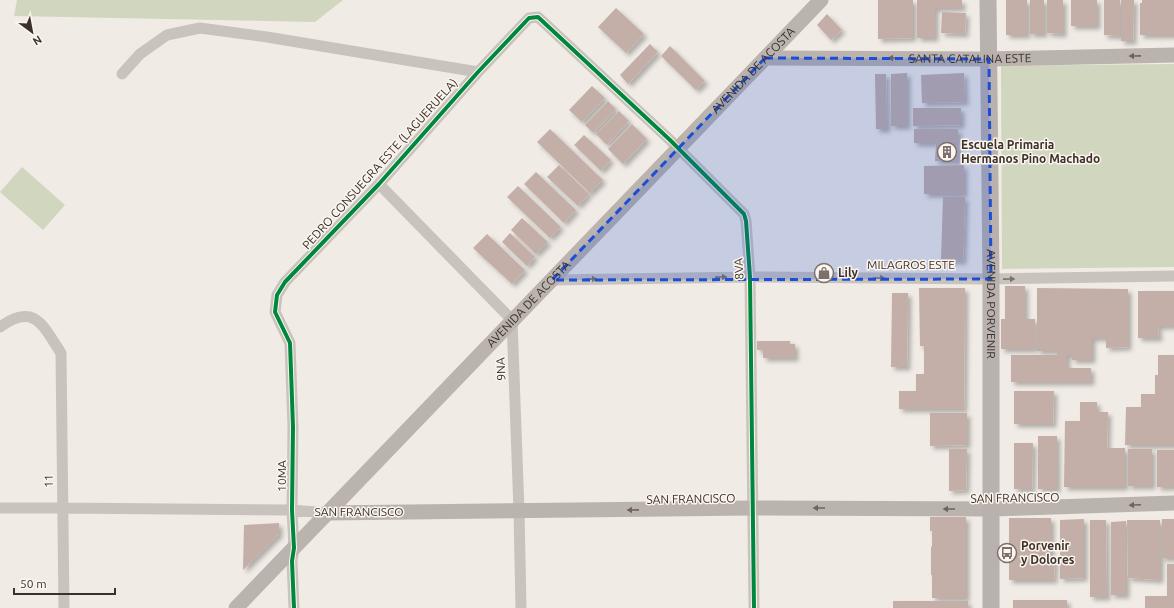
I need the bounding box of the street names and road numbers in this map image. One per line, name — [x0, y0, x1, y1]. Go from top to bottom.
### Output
street label: AVENIDA DE ACOSTA — [709, 24, 797, 116]
street label: SANTA CATALINA ESTE — [909, 51, 1032, 65]
street label: PEDRO CONSUEGRA ESTE (LAGUERUELA) — [300, 76, 460, 252]
street label: AVENIDA PORVENIR — [985, 249, 998, 359]
street label: AVENIDA DE ACOSTA — [484, 258, 573, 349]
street label: 8VA — [731, 258, 746, 280]
street label: MILAGROS ESTE — [867, 258, 955, 271]
street label: 9NA — [494, 357, 507, 381]
street label: 10MA — [275, 460, 288, 492]
street label: 11 — [42, 474, 55, 488]
street label: SAN FRANCISCO — [970, 490, 1060, 505]
street label: SAN FRANCISCO — [646, 491, 736, 506]
street label: SAN FRANCISCO — [314, 505, 404, 518]

